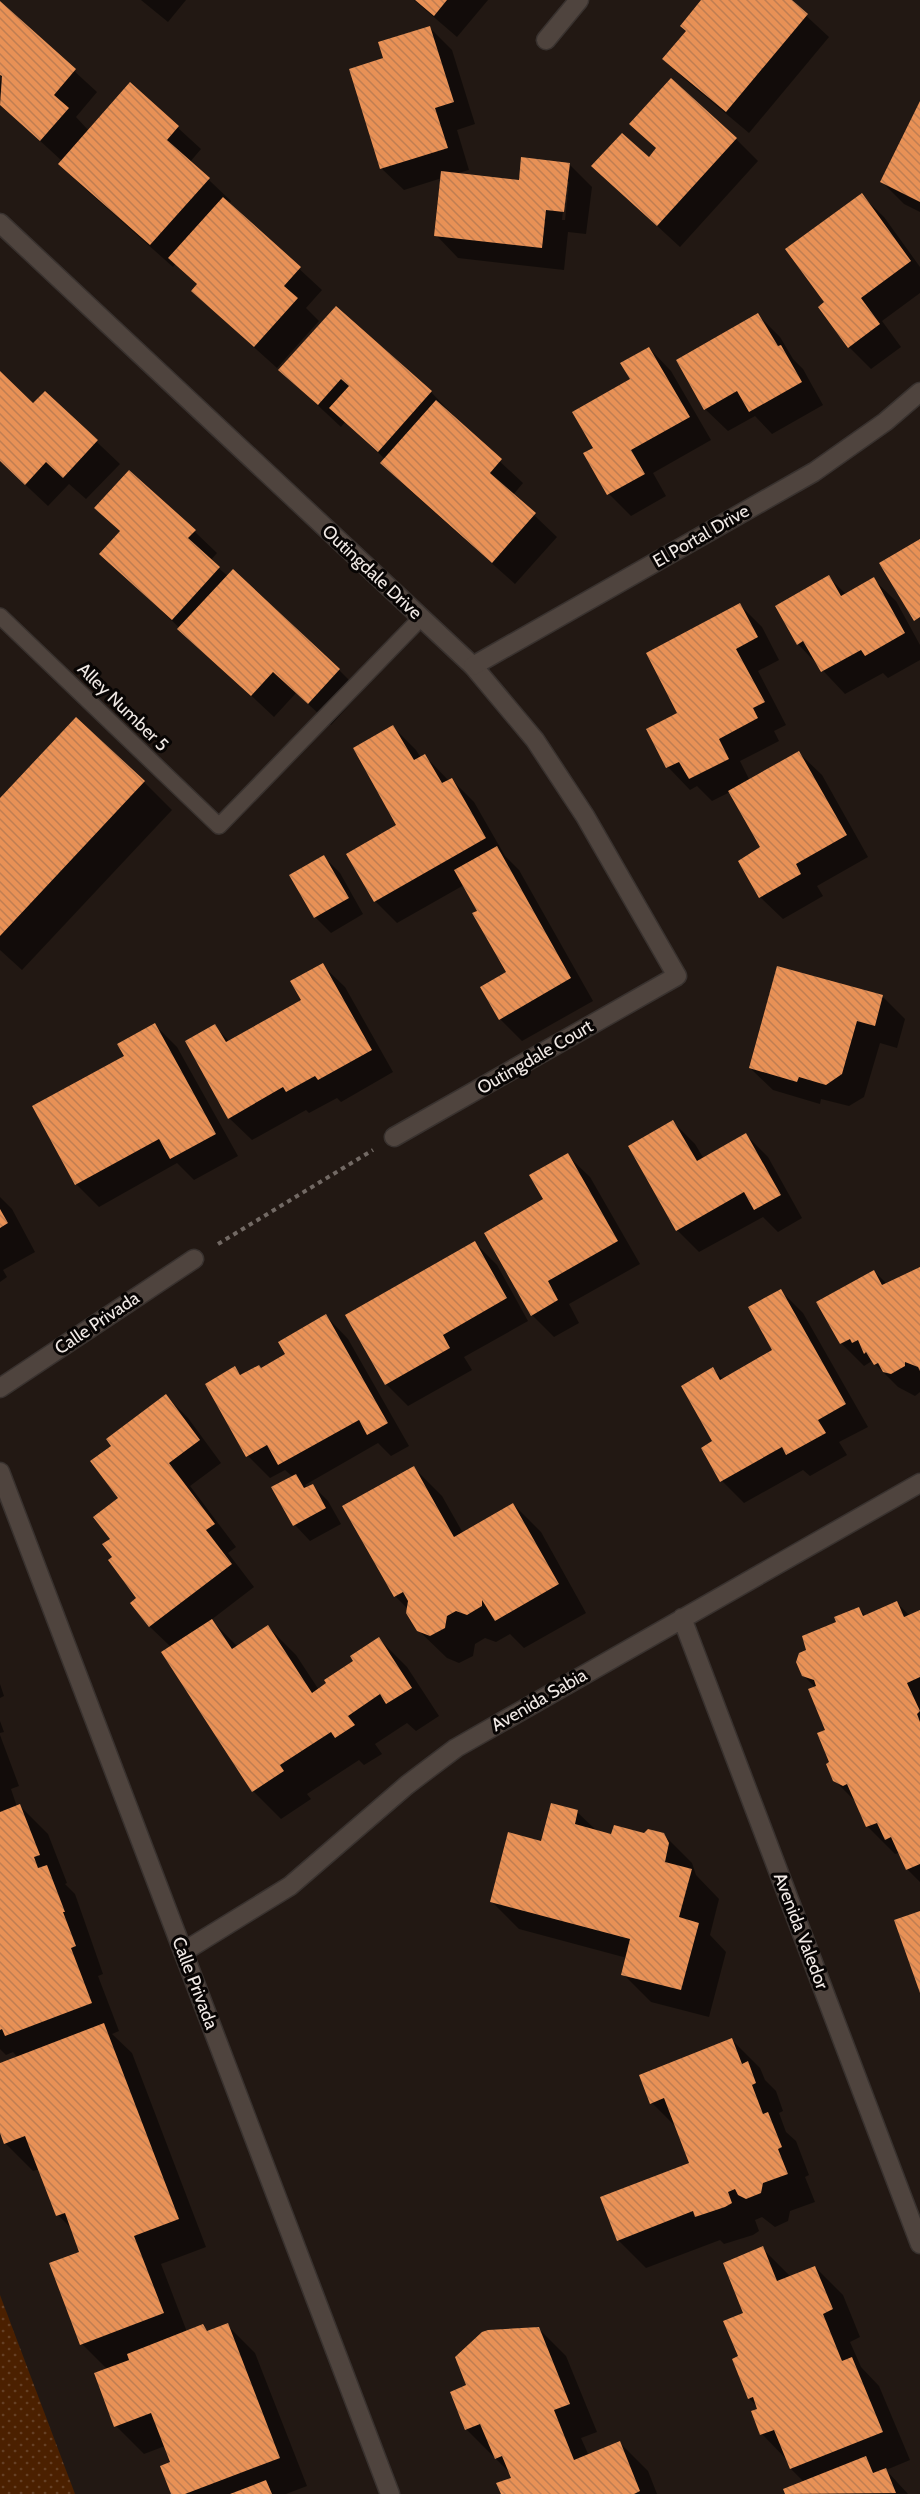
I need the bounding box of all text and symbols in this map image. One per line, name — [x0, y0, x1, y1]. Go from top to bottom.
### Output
street label: El Portal Drive — [649, 500, 753, 572]
street label: Outingdale Drive — [317, 520, 427, 624]
street label: Alley Number 5 — [73, 658, 173, 756]
street label: Outingdale Court — [473, 1015, 597, 1099]
street label: Calle Privada — [51, 1287, 144, 1359]
street label: Avenida Sabia — [487, 1664, 591, 1736]
street label: Avenida Valedor — [769, 1870, 833, 1993]
street label: Calle Privada — [167, 1934, 223, 2033]

